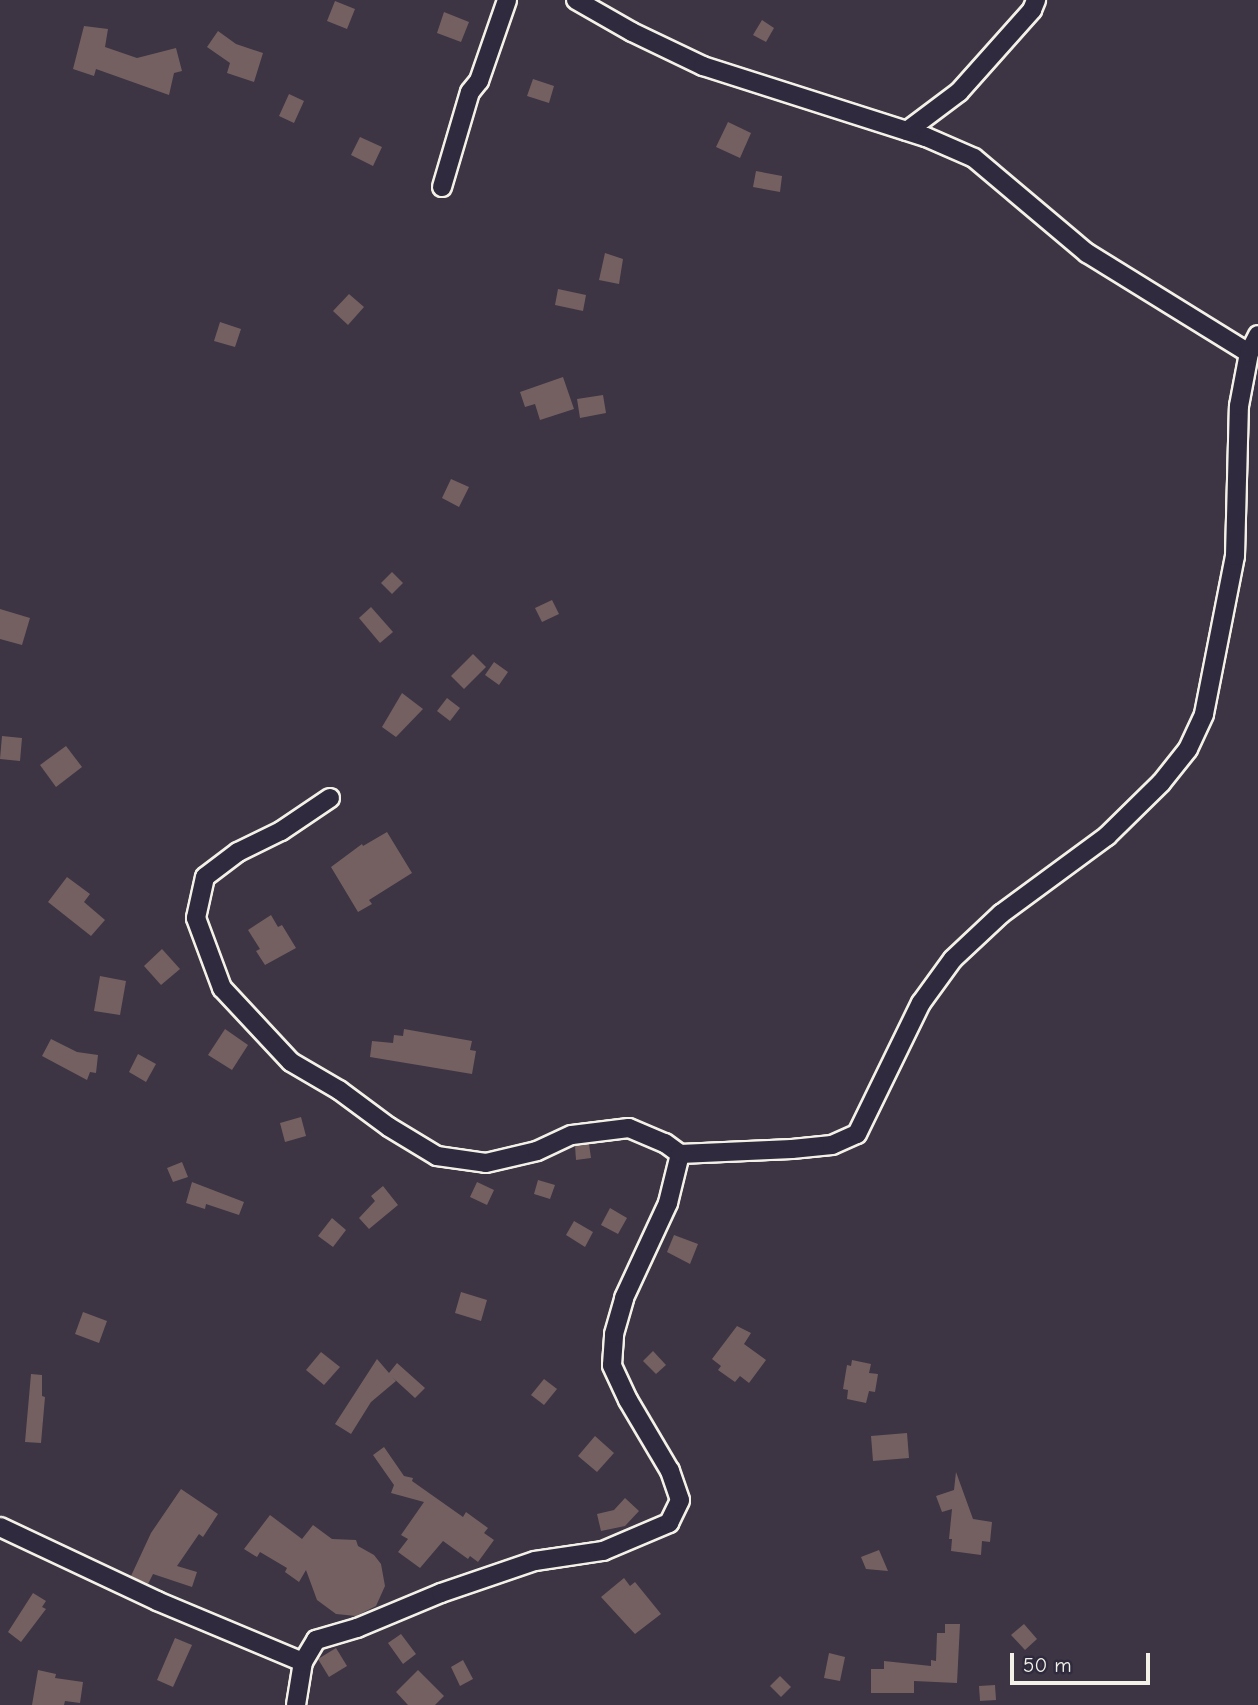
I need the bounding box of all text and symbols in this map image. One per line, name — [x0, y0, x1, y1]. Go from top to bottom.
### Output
scale bar — [1013, 1638, 1153, 1682]
text: 50 m — [1023, 1653, 1072, 1677]

